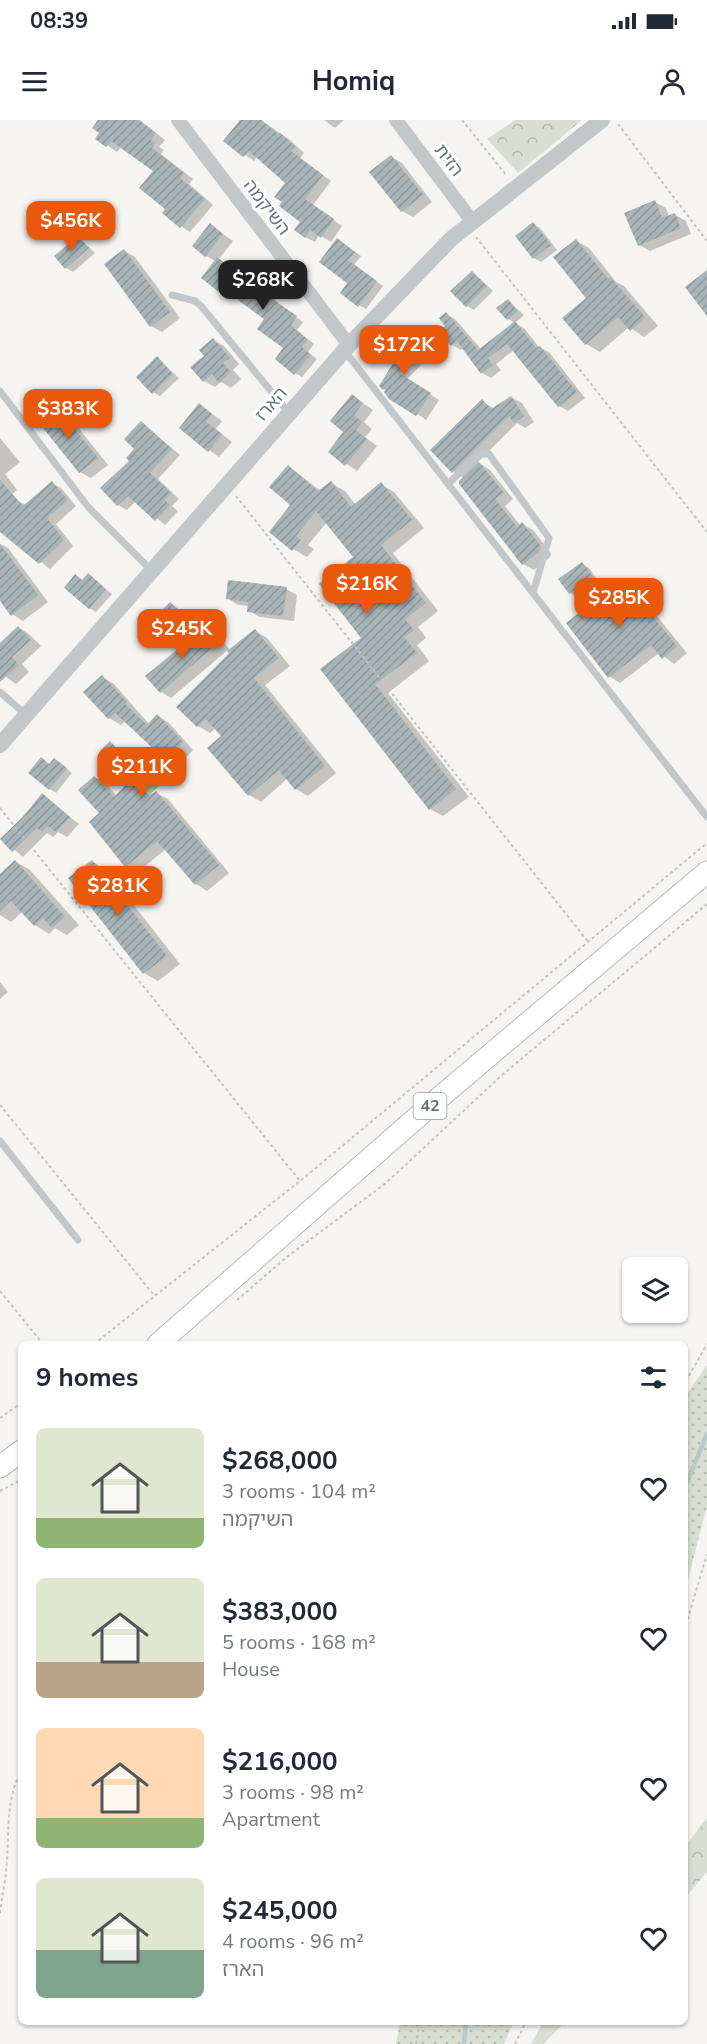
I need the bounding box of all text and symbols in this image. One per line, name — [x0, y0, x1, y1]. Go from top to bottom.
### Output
text: 08:39 — [30, 6, 88, 36]
text: Homiq — [312, 63, 395, 100]
icon: menu — [18, 65, 51, 98]
icon: person — [656, 65, 689, 98]
street label: הזית — [429, 139, 469, 181]
street label: השיקמה — [238, 174, 296, 240]
pin: $456K — [29, 201, 113, 252]
text: $456K — [40, 207, 102, 234]
pin: $268K — [221, 260, 305, 311]
text: $268K — [232, 266, 294, 293]
pin: $172K — [362, 325, 446, 376]
text: $172K — [373, 331, 435, 358]
street label: הארז — [249, 382, 293, 426]
pin: $383K — [26, 389, 110, 440]
text: $383K — [37, 395, 99, 422]
pin: $216K — [325, 564, 409, 615]
text: $216K — [336, 570, 398, 597]
pin: $285K — [577, 578, 661, 629]
text: $285K — [588, 584, 650, 611]
pin: $245K — [140, 609, 224, 660]
text: $245K — [151, 615, 213, 642]
pin: $211K — [100, 747, 184, 798]
text: $211K — [111, 753, 173, 780]
pin: $281K — [76, 866, 160, 917]
text: $281K — [87, 872, 149, 899]
road number: 42 — [414, 1093, 446, 1119]
map controls — [622, 1257, 688, 1323]
button: layers — [622, 1257, 688, 1323]
text: 9 homes — [36, 1360, 138, 1395]
icon: filters — [637, 1361, 670, 1394]
text: $268,000 — [222, 1443, 338, 1478]
icon: home — [84, 1452, 156, 1524]
icon: heart — [637, 1472, 670, 1505]
text: 3 rooms · 104 m² — [222, 1478, 376, 1505]
text: השיקמה — [222, 1506, 293, 1533]
text: $383,000 — [222, 1594, 338, 1629]
icon: home — [84, 1602, 156, 1674]
icon: heart — [637, 1622, 670, 1655]
text: 5 rooms · 168 m² — [222, 1629, 376, 1656]
text: House — [222, 1656, 280, 1683]
text: $216,000 — [222, 1744, 338, 1779]
icon: home — [84, 1752, 156, 1824]
icon: heart — [637, 1772, 670, 1805]
text: 3 rooms · 98 m² — [222, 1779, 364, 1806]
text: Apartment — [222, 1806, 320, 1833]
text: $245,000 — [222, 1893, 338, 1928]
icon: home — [84, 1902, 156, 1974]
icon: heart — [637, 1922, 670, 1955]
text: 4 rooms · 96 m² — [222, 1928, 364, 1955]
text: הארז — [222, 1956, 264, 1983]

